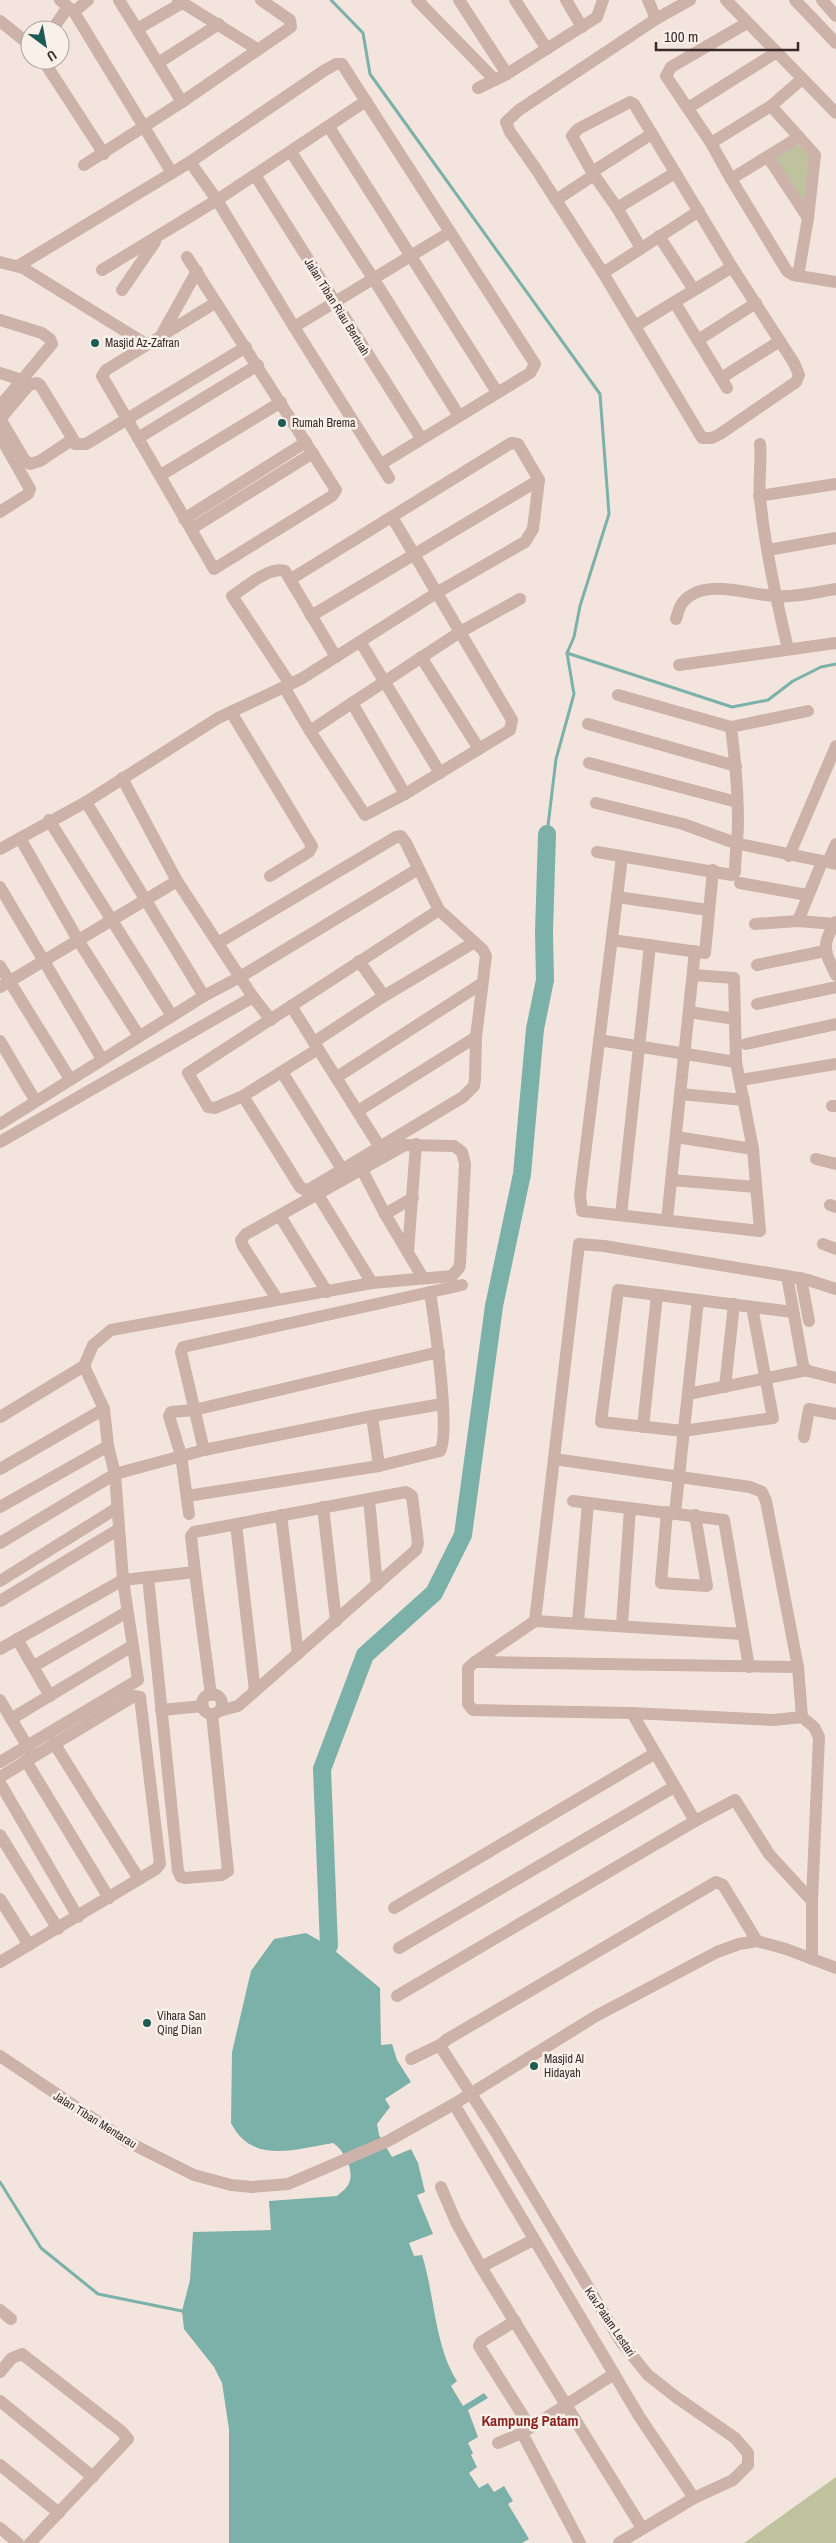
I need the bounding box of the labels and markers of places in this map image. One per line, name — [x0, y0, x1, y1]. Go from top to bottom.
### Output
place label: Masjid Az-Zafran — [105, 335, 179, 351]
marker: Masjid Az-Zafran — [89, 337, 101, 349]
place label: Rumah Brema — [292, 415, 356, 431]
marker: Rumah Brema — [276, 417, 288, 429]
place label: Vihara San Qing Dian — [157, 2008, 206, 2038]
marker: Vihara San Qing Dian — [141, 2017, 153, 2029]
place label: Masjid Al Hidayah — [544, 2051, 584, 2081]
marker: Masjid Al Hidayah — [528, 2060, 540, 2072]

